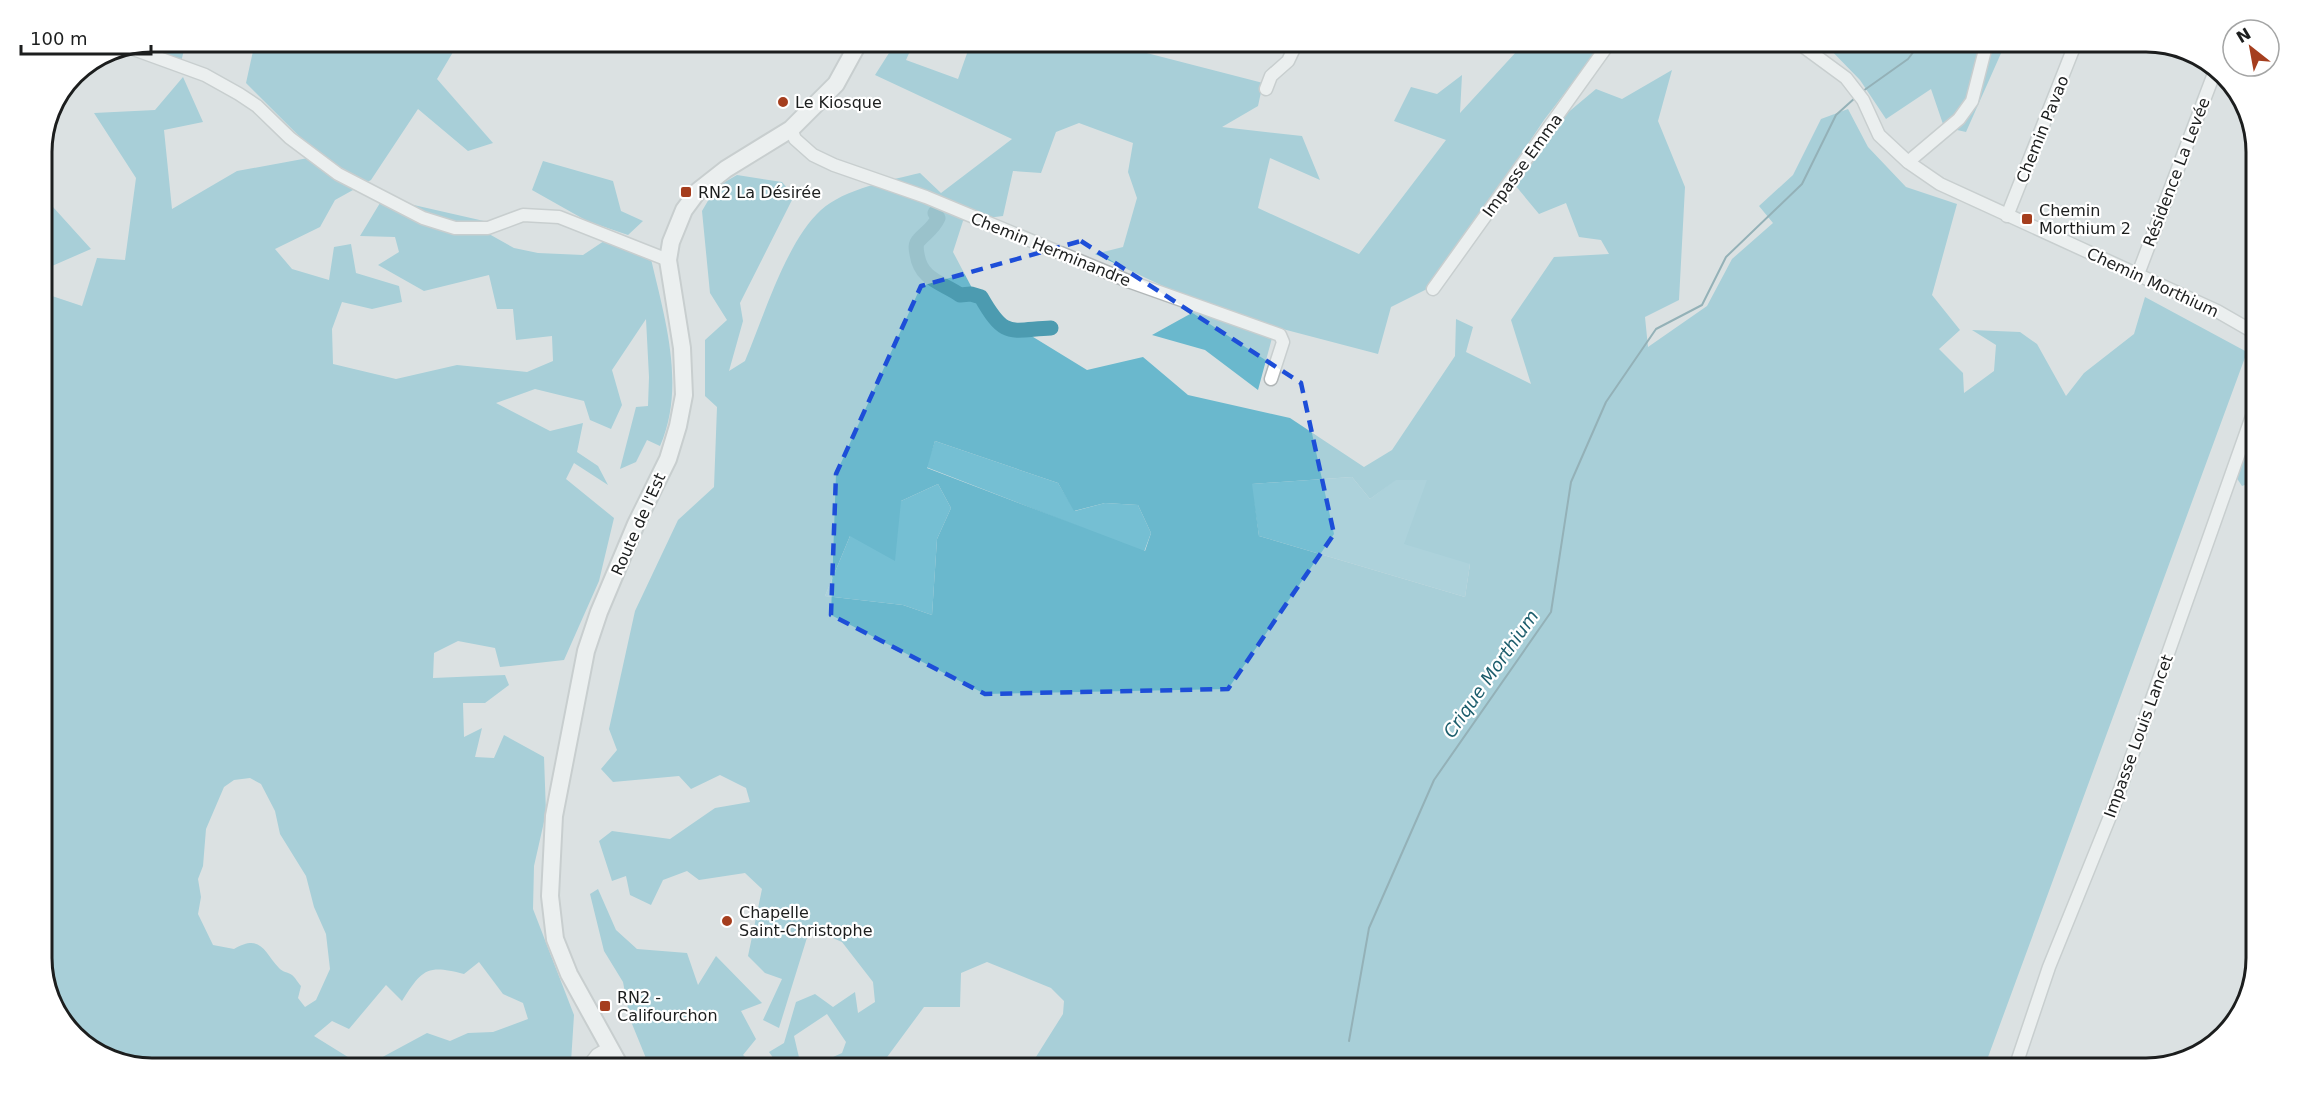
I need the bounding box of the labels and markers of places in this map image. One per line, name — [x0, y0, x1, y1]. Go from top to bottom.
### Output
place label: Le Kiosque — [795, 93, 882, 112]
marker: Le Kiosque — [776, 95, 790, 109]
place label: RN2 La Désirée — [698, 183, 821, 202]
marker: RN2 La Désirée — [679, 185, 693, 199]
place label: Chemin Morthium 2 — [2039, 201, 2131, 238]
marker: Chemin Morthium 2 — [2020, 212, 2034, 226]
place label: Chapelle Saint-Christophe — [739, 903, 872, 940]
marker: Chapelle Saint-Christophe — [720, 914, 734, 928]
place label: RN2 - Califourchon — [617, 988, 718, 1025]
marker: RN2 - Califourchon — [598, 999, 612, 1013]

